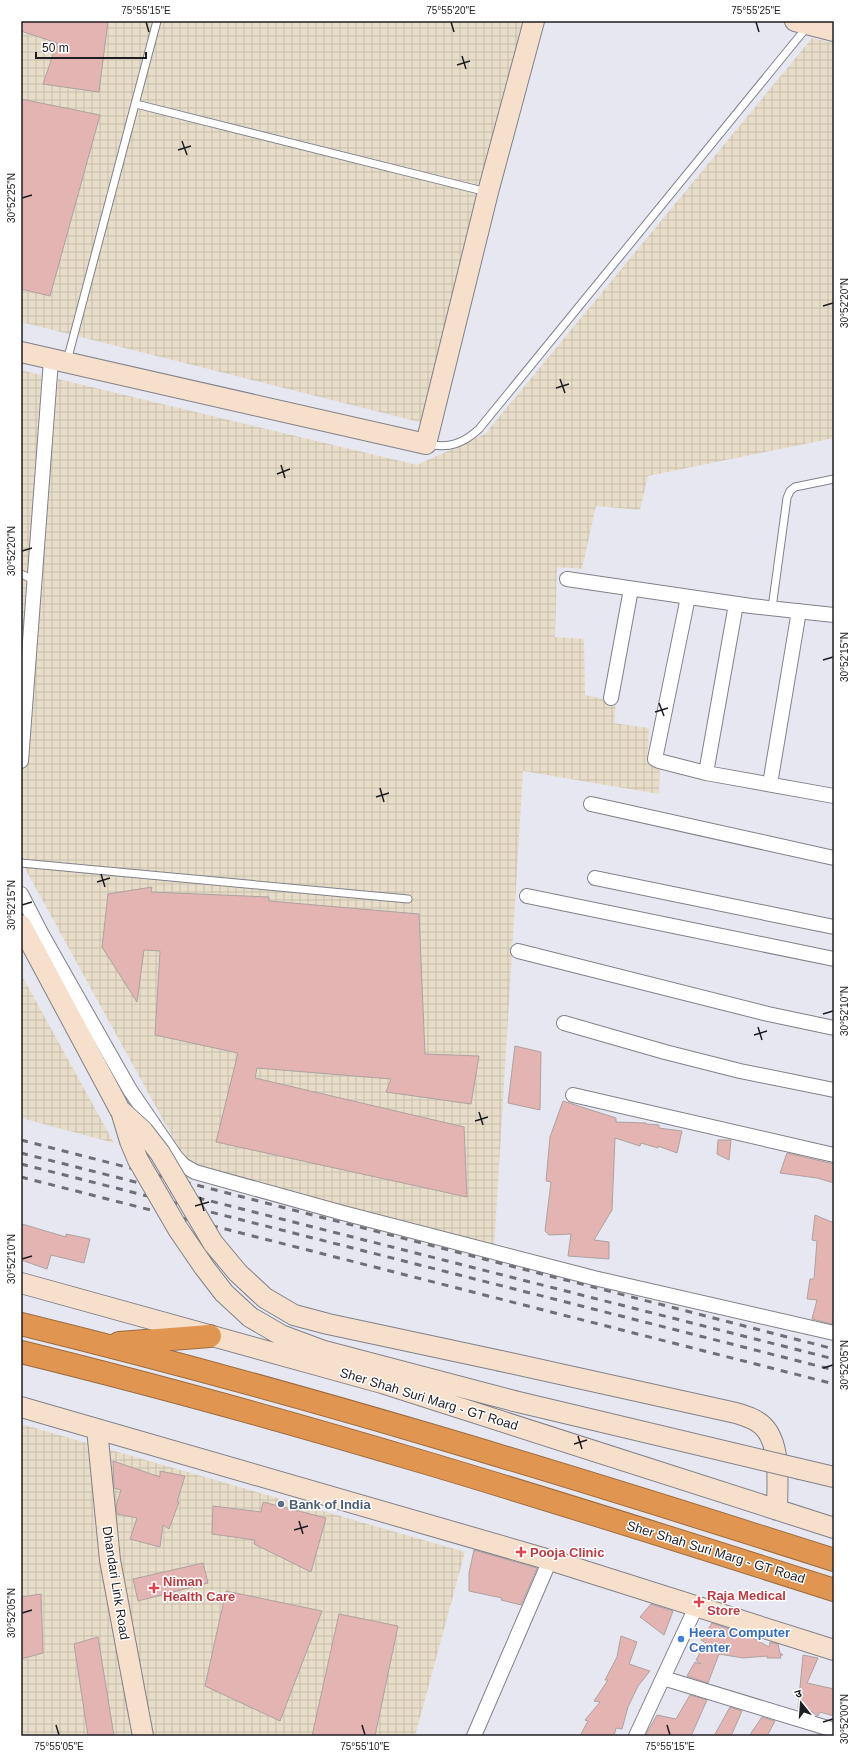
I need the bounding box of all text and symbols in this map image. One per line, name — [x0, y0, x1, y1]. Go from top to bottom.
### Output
text: 75°55'15"E — [121, 5, 171, 16]
text: 75°55'20"E — [426, 5, 476, 16]
text: 75°55'25"E — [731, 5, 781, 16]
scale bar — [36, 34, 146, 60]
text: 50 m — [42, 41, 69, 55]
text: 30°52'25"N — [6, 173, 17, 223]
text: 30°52'20"N — [839, 278, 850, 328]
text: 30°52'20"N — [6, 526, 17, 576]
text: 30°52'15"N — [839, 632, 850, 682]
text: 30°52'15"N — [6, 880, 17, 930]
text: 30°52'10"N — [839, 986, 850, 1036]
text: 30°52'10"N — [6, 1234, 17, 1284]
text: 30°52'05"N — [839, 1340, 850, 1390]
street label: Sher Shah Suri Marg - GT Road — [338, 1365, 520, 1433]
place label: Bank of India — [289, 1497, 371, 1512]
marker: Bank of India — [276, 1499, 286, 1509]
street label: Sher Shah Suri Marg - GT Road — [625, 1518, 807, 1586]
street label: Dhandari Link Road — [100, 1525, 132, 1641]
place label: Pooja Clinic — [530, 1545, 604, 1560]
marker: Pooja Clinic — [515, 1546, 527, 1558]
place label: Niman Health Care — [163, 1574, 235, 1604]
marker: Niman Health Care — [148, 1582, 160, 1594]
text: 30°52'05"N — [6, 1588, 17, 1638]
place label: Raja Medical Store — [707, 1588, 786, 1618]
marker: Raja Medical Store — [694, 1597, 704, 1607]
place label: Heera Computer Center — [689, 1625, 790, 1655]
marker: Heera Computer Center — [676, 1634, 686, 1644]
north arrow — [781, 1683, 821, 1723]
text: उ — [793, 1687, 803, 1700]
text: 30°52'00"N — [839, 1694, 850, 1744]
text: 75°55'05"E — [34, 1741, 84, 1752]
text: 75°55'10"E — [340, 1741, 390, 1752]
text: 75°55'15"E — [645, 1741, 695, 1752]

